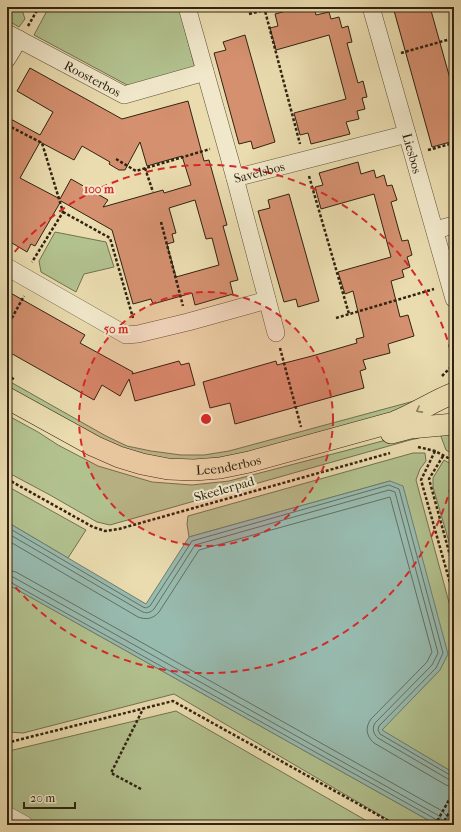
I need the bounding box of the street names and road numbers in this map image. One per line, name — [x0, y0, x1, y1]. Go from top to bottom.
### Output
street label: Roosterbos — [62, 57, 124, 100]
street label: Liesbos — [400, 131, 425, 175]
street label: Savelsbos — [232, 158, 286, 185]
street label: Leenderbos — [195, 452, 263, 477]
street label: Skeelerpad — [192, 473, 257, 505]

